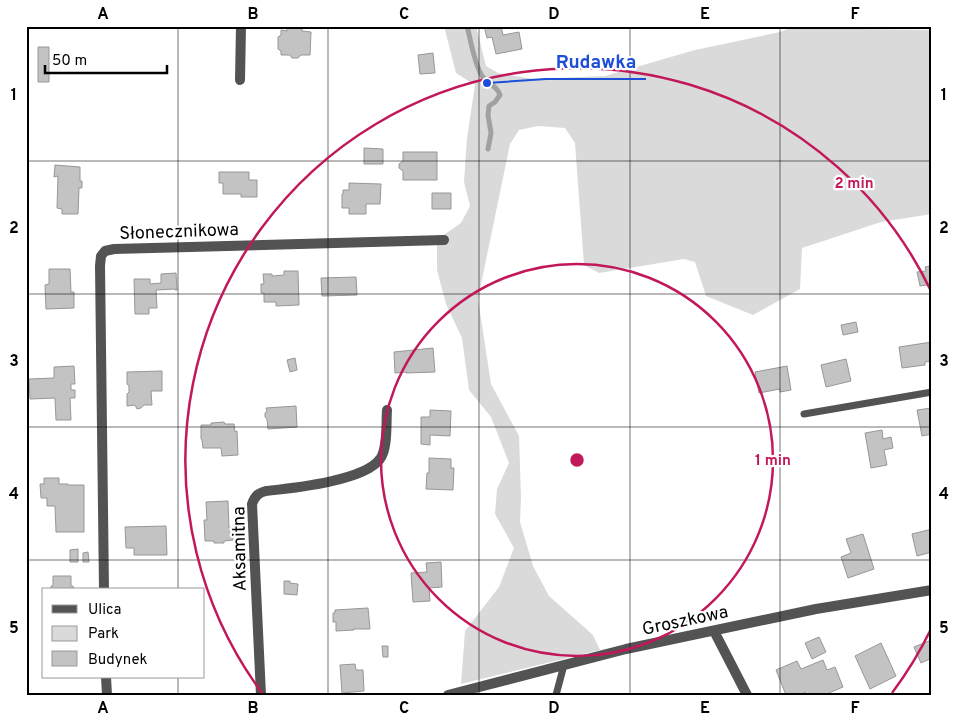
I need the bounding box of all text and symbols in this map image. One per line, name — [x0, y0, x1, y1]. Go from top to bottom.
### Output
text: A — [97, 5, 109, 25]
text: B — [247, 5, 259, 25]
text: C — [399, 5, 409, 25]
text: D — [548, 5, 560, 25]
text: E — [700, 5, 710, 25]
text: F — [850, 5, 860, 25]
scale bar — [45, 42, 168, 74]
callout: Rudawka — [546, 45, 646, 79]
text: Rudawka — [556, 51, 636, 75]
text: 50 m — [52, 52, 87, 71]
text: 1 — [11, 86, 17, 106]
text: 1 — [941, 86, 947, 106]
text: 2 min — [834, 175, 874, 194]
text: 2 — [9, 219, 19, 239]
street label: Słonecznikowa — [119, 219, 239, 246]
text: 2 — [939, 219, 949, 239]
text: 3 — [9, 352, 19, 372]
text: 3 — [939, 352, 949, 372]
centre of rings — [568, 451, 586, 469]
text: 1 min — [755, 452, 791, 471]
text: 4 — [9, 485, 19, 505]
text: 4 — [939, 485, 949, 505]
street label: Aksamitna — [228, 506, 253, 592]
legend — [42, 588, 205, 678]
text: Ulica — [88, 601, 121, 620]
street label: Groszkowa — [640, 601, 730, 642]
text: 5 — [9, 619, 19, 639]
text: 5 — [939, 619, 949, 639]
text: Park — [88, 625, 119, 644]
text: Budynek — [88, 651, 147, 670]
text: A — [97, 699, 109, 719]
text: B — [247, 699, 259, 719]
text: C — [399, 699, 409, 719]
text: D — [548, 699, 560, 719]
text: E — [700, 699, 710, 719]
text: F — [850, 699, 860, 719]

